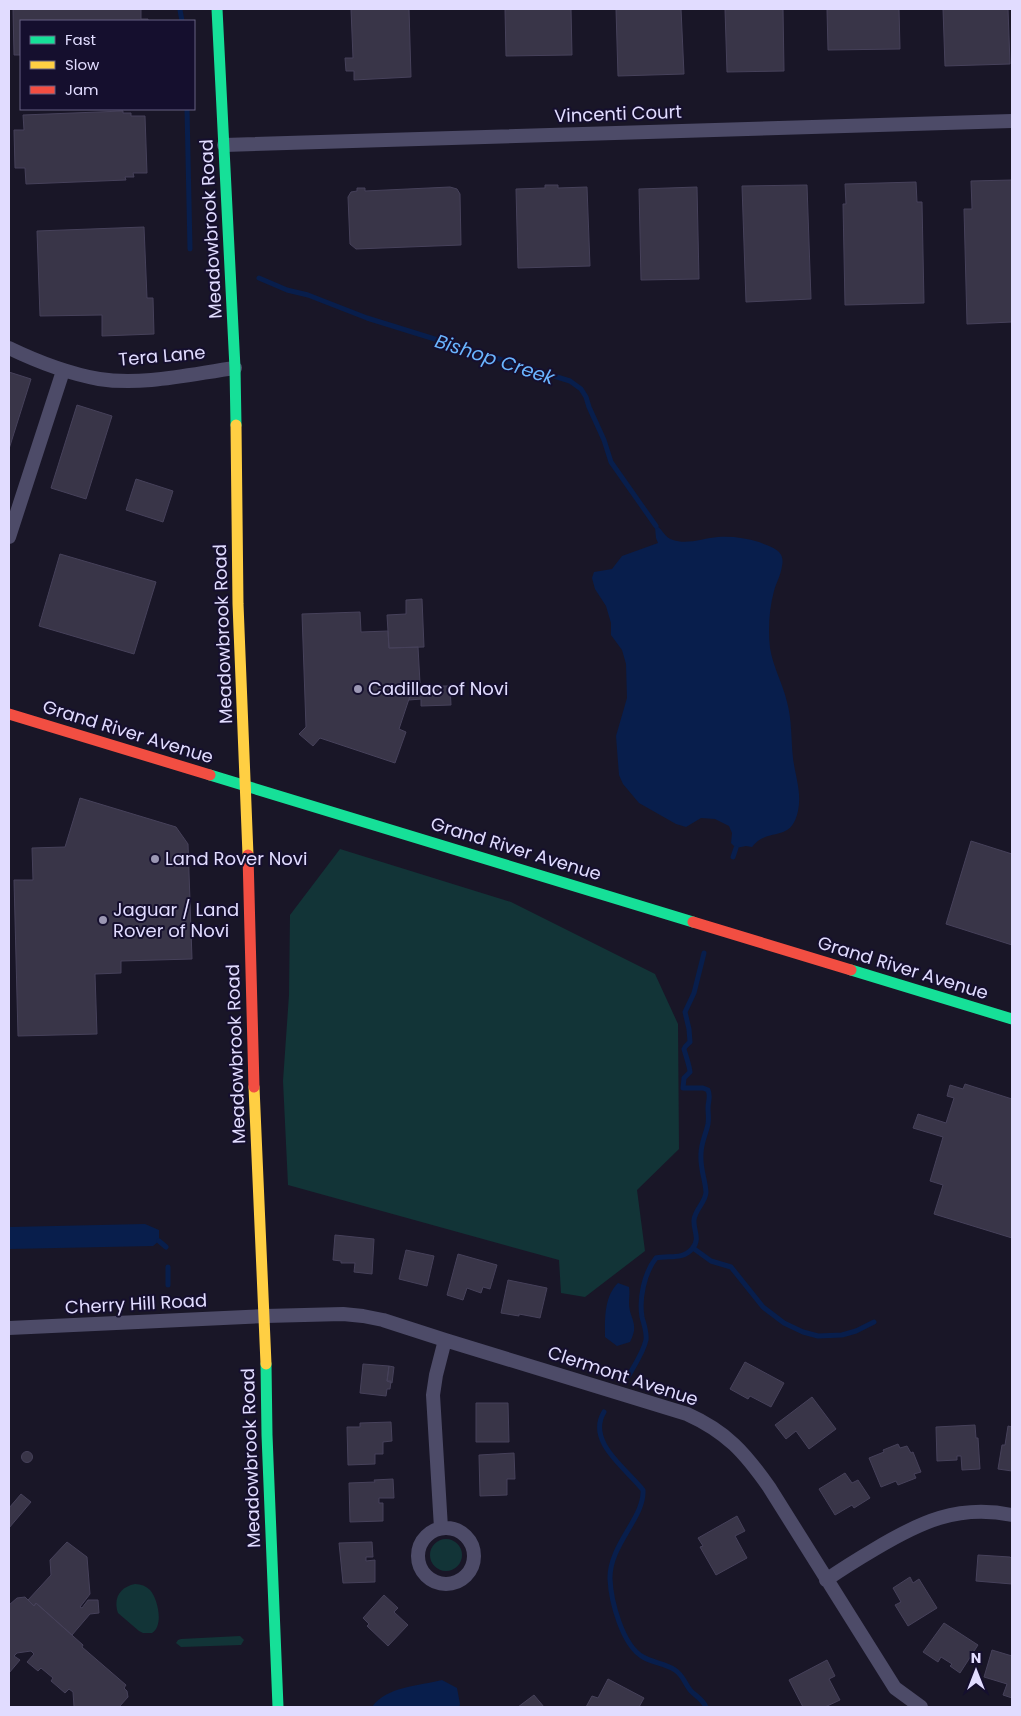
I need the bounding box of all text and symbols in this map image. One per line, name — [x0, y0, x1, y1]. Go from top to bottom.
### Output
legend — [20, 20, 195, 110]
text: Fast — [65, 29, 96, 50]
text: Slow — [65, 54, 100, 75]
text: Jam — [65, 79, 99, 100]
street label: Vincenti Court — [554, 99, 682, 128]
street label: Meadowbrook Road — [193, 138, 228, 320]
water label: Bishop Creek — [432, 327, 559, 392]
street label: Tera Lane — [117, 339, 206, 372]
street label: Meadowbrook Road — [207, 544, 238, 724]
place label: Cadillac of Novi — [368, 676, 508, 701]
marker: Cadillac of Novi — [352, 683, 364, 695]
street label: Grand River Avenue — [40, 694, 216, 769]
street label: Grand River Avenue — [428, 811, 604, 886]
place label: Land Rover Novi — [165, 846, 307, 871]
marker: Land Rover Novi — [149, 853, 161, 865]
place label: Jaguar / Land Rover of Novi — [113, 897, 239, 943]
marker: Jaguar / Land Rover of Novi — [97, 914, 109, 926]
street label: Grand River Avenue — [815, 930, 991, 1005]
street label: Meadowbrook Road — [220, 964, 251, 1144]
street label: Cherry Hill Road — [64, 1287, 208, 1320]
street label: Clermont Avenue — [545, 1339, 702, 1412]
street label: Meadowbrook Road — [235, 1368, 266, 1548]
north arrow — [951, 1646, 1001, 1696]
text: N — [971, 1648, 981, 1668]

